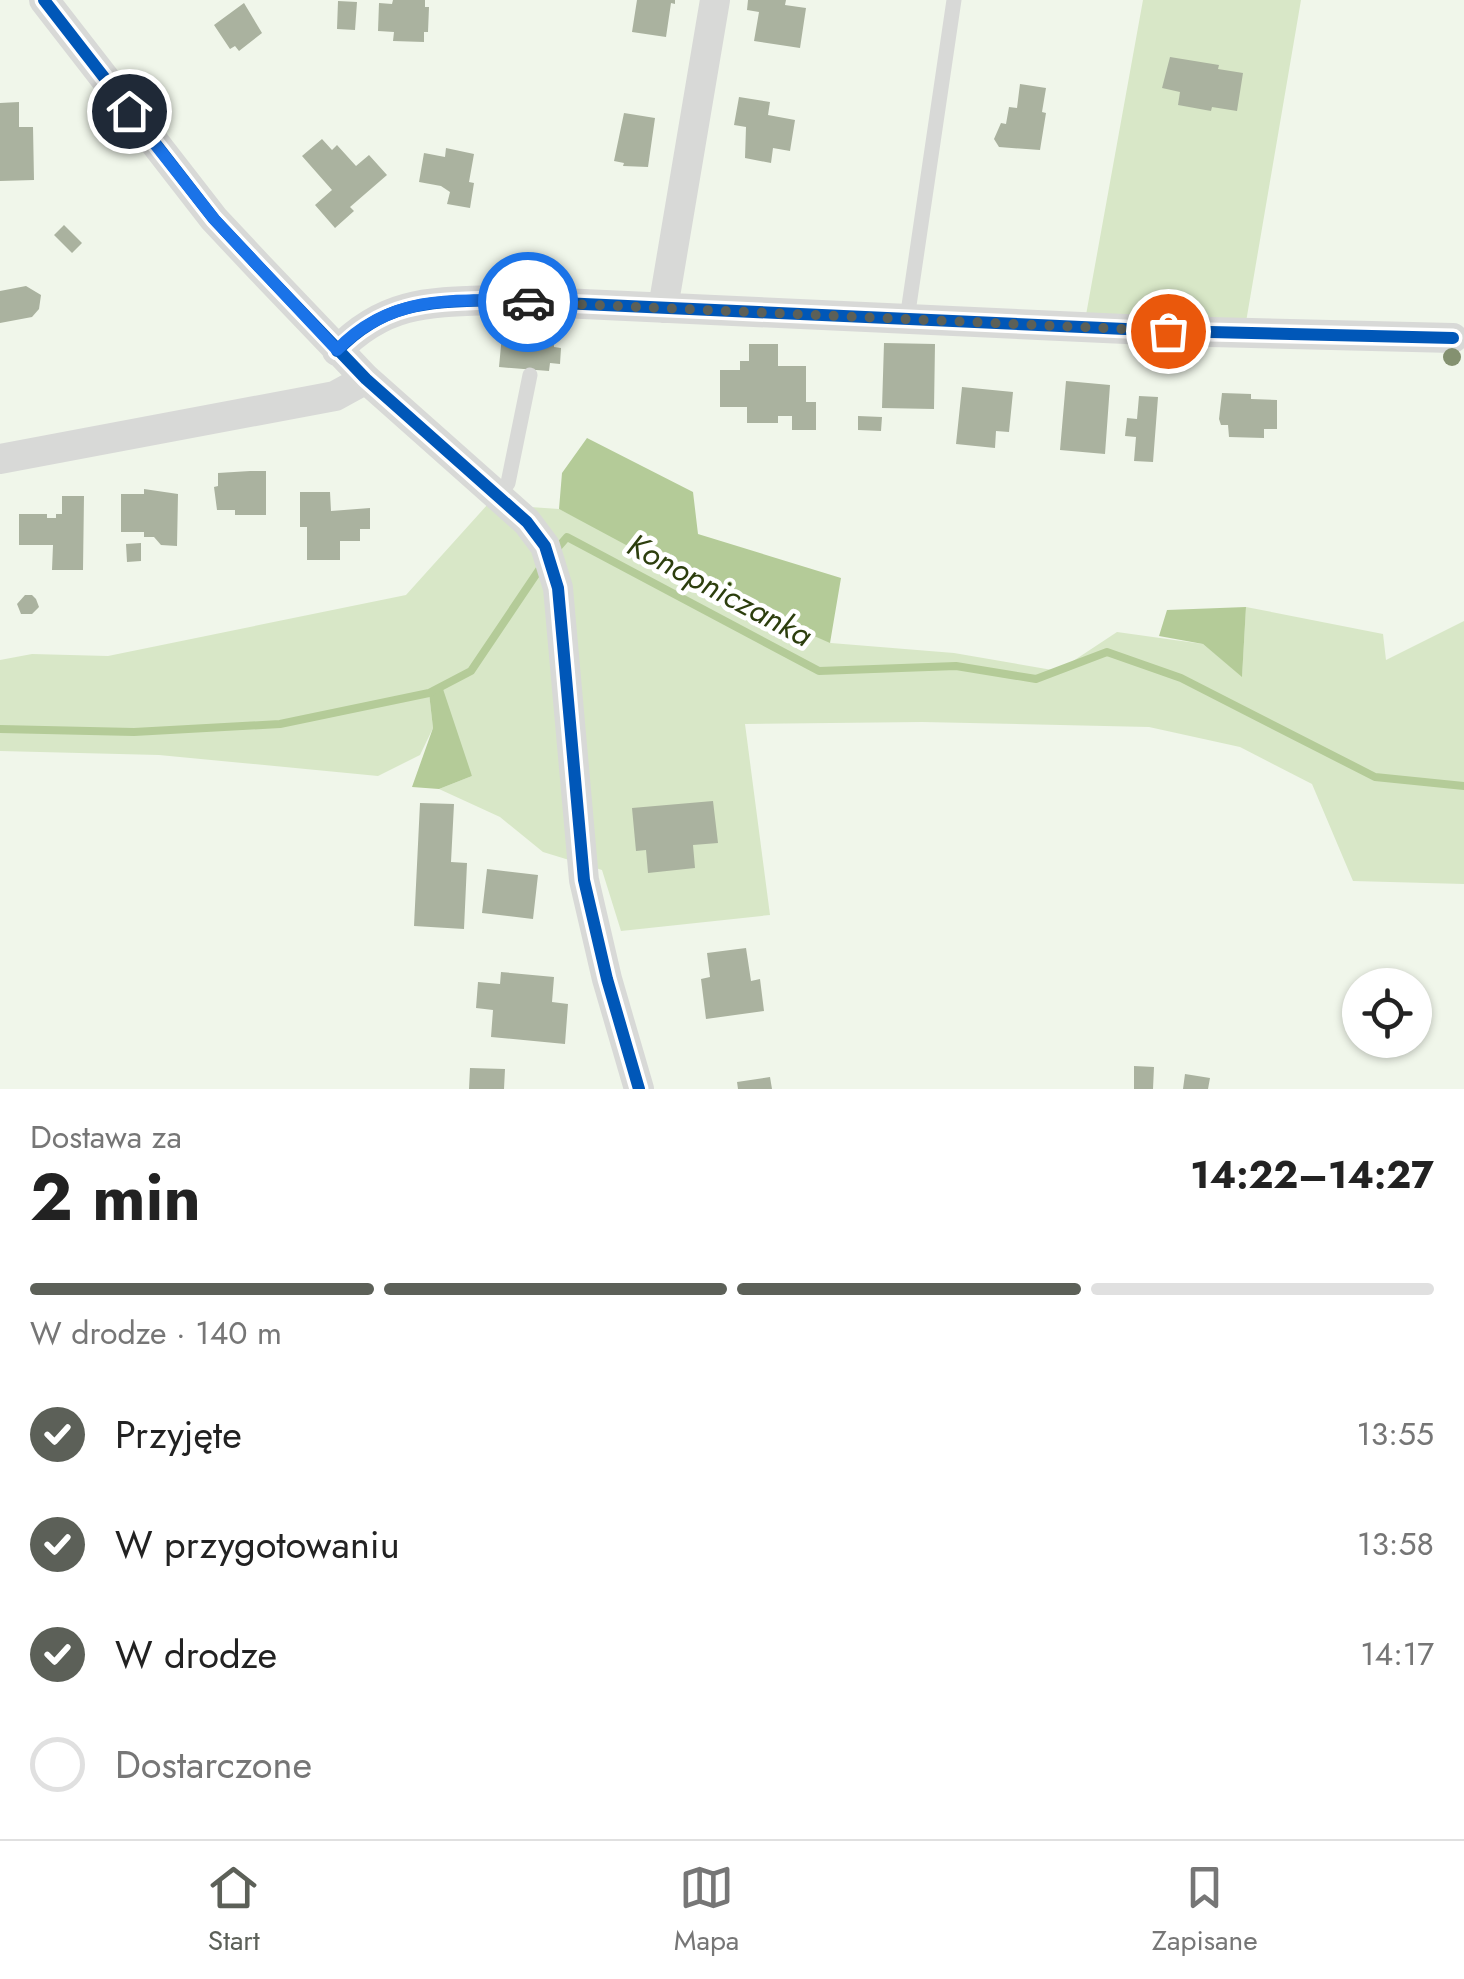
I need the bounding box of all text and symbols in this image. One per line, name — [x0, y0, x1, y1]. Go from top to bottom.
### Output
pin — [87, 69, 172, 154]
icon: home — [102, 84, 157, 139]
courier — [478, 252, 578, 352]
icon: car — [501, 275, 556, 330]
pin — [1126, 289, 1211, 374]
icon: bag — [1141, 304, 1196, 359]
water label: Konopniczanka — [619, 522, 821, 658]
map controls — [1342, 968, 1432, 1058]
button: locate — [1342, 968, 1432, 1058]
text: Dostawa za — [30, 1114, 182, 1160]
text: 14:22–14:27 — [1190, 1147, 1434, 1202]
text: 2 min — [30, 1150, 201, 1244]
text: W drodze · 140 m — [30, 1310, 282, 1356]
icon: check — [30, 1407, 85, 1462]
text: Przyjęte — [115, 1407, 242, 1462]
text: 13:55 — [1356, 1411, 1434, 1457]
icon: check — [30, 1517, 85, 1572]
text: W przygotowaniu — [115, 1517, 400, 1572]
text: 13:58 — [1357, 1521, 1434, 1567]
icon: check — [30, 1627, 85, 1682]
text: W drodze — [115, 1627, 277, 1682]
text: 14:17 — [1360, 1631, 1434, 1677]
text: Dostarczone — [115, 1737, 312, 1792]
tab: Start — [206, 1860, 261, 1961]
tab: Mapa — [674, 1860, 739, 1961]
tab: Zapisane — [1152, 1860, 1258, 1961]

